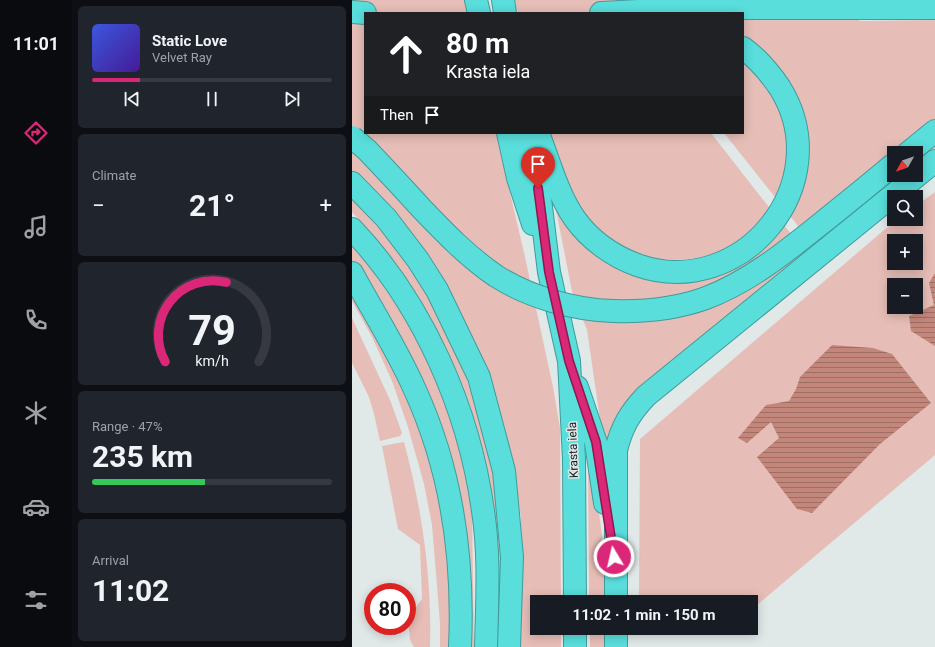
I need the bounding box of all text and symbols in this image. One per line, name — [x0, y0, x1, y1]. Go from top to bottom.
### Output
text: 80 m — [446, 27, 509, 60]
icon: ahead — [380, 28, 432, 80]
text: Static Love — [152, 32, 227, 50]
text: 11:01 — [13, 33, 59, 54]
text: Velvet Ray — [152, 50, 212, 65]
text: Krasta iela — [446, 61, 530, 82]
icon: previous — [121, 88, 143, 110]
icon: pause — [201, 88, 223, 110]
icon: next — [281, 88, 303, 110]
icon: arrive — [421, 104, 443, 126]
text: Then — [380, 106, 413, 124]
icon: directions — [22, 119, 50, 147]
north arrow — [887, 146, 923, 182]
map controls — [887, 146, 923, 314]
pin — [521, 147, 555, 188]
icon: arrive — [527, 153, 549, 175]
text: Climate — [92, 168, 136, 183]
text: 21° — [189, 188, 235, 223]
button: search — [887, 190, 923, 226]
text: − — [92, 193, 105, 218]
text: + — [320, 193, 332, 218]
icon: music — [22, 213, 50, 241]
button: + — [887, 234, 923, 270]
button: − — [887, 278, 923, 314]
text: 79 — [188, 305, 236, 354]
icon: phone — [22, 306, 50, 334]
text: km/h — [195, 352, 229, 368]
icon: climate — [22, 399, 50, 427]
text: Range · 47% — [92, 419, 162, 434]
street label: Krasta iela — [565, 422, 581, 478]
text: 235 km — [92, 439, 193, 474]
icon: car — [22, 493, 50, 521]
position arrow — [593, 536, 635, 578]
text: Arrival — [92, 553, 129, 568]
text: 11:02 — [92, 573, 169, 608]
speed limit sign: 80 — [364, 583, 416, 635]
icon: filters — [22, 586, 50, 614]
text: 11:02 · 1 min · 150 m — [573, 606, 715, 624]

